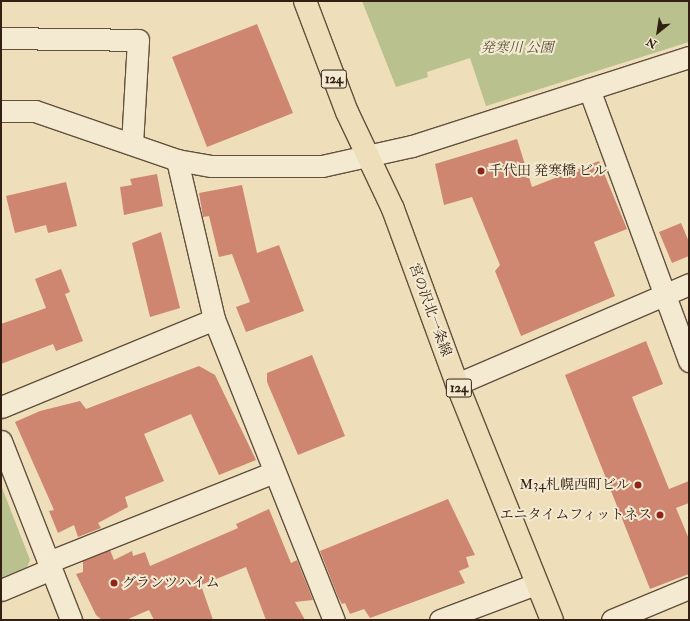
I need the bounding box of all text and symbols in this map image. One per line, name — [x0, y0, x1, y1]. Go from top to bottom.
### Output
north arrow — [638, 12, 678, 52]
text: N — [644, 35, 659, 51]
park label: 発寒川 公園 — [481, 40, 553, 56]
road number: 124 — [320, 68, 348, 90]
place label: 千代田 発寒橋 ビル — [489, 163, 607, 179]
marker: 千代田 発寒橋 ビル — [476, 166, 486, 176]
street label: 宮の沢北一条線 — [405, 261, 455, 359]
road number: 124 — [445, 377, 473, 399]
place label: M34札幌西町ビル — [520, 477, 630, 493]
marker: M34札幌西町ビル — [633, 480, 643, 490]
place label: エニタイムフィットネス — [498, 507, 652, 523]
marker: エニタイムフィットネス — [655, 510, 665, 520]
place label: グランツハイム — [122, 575, 220, 591]
marker: グランツハイム — [109, 578, 119, 588]

